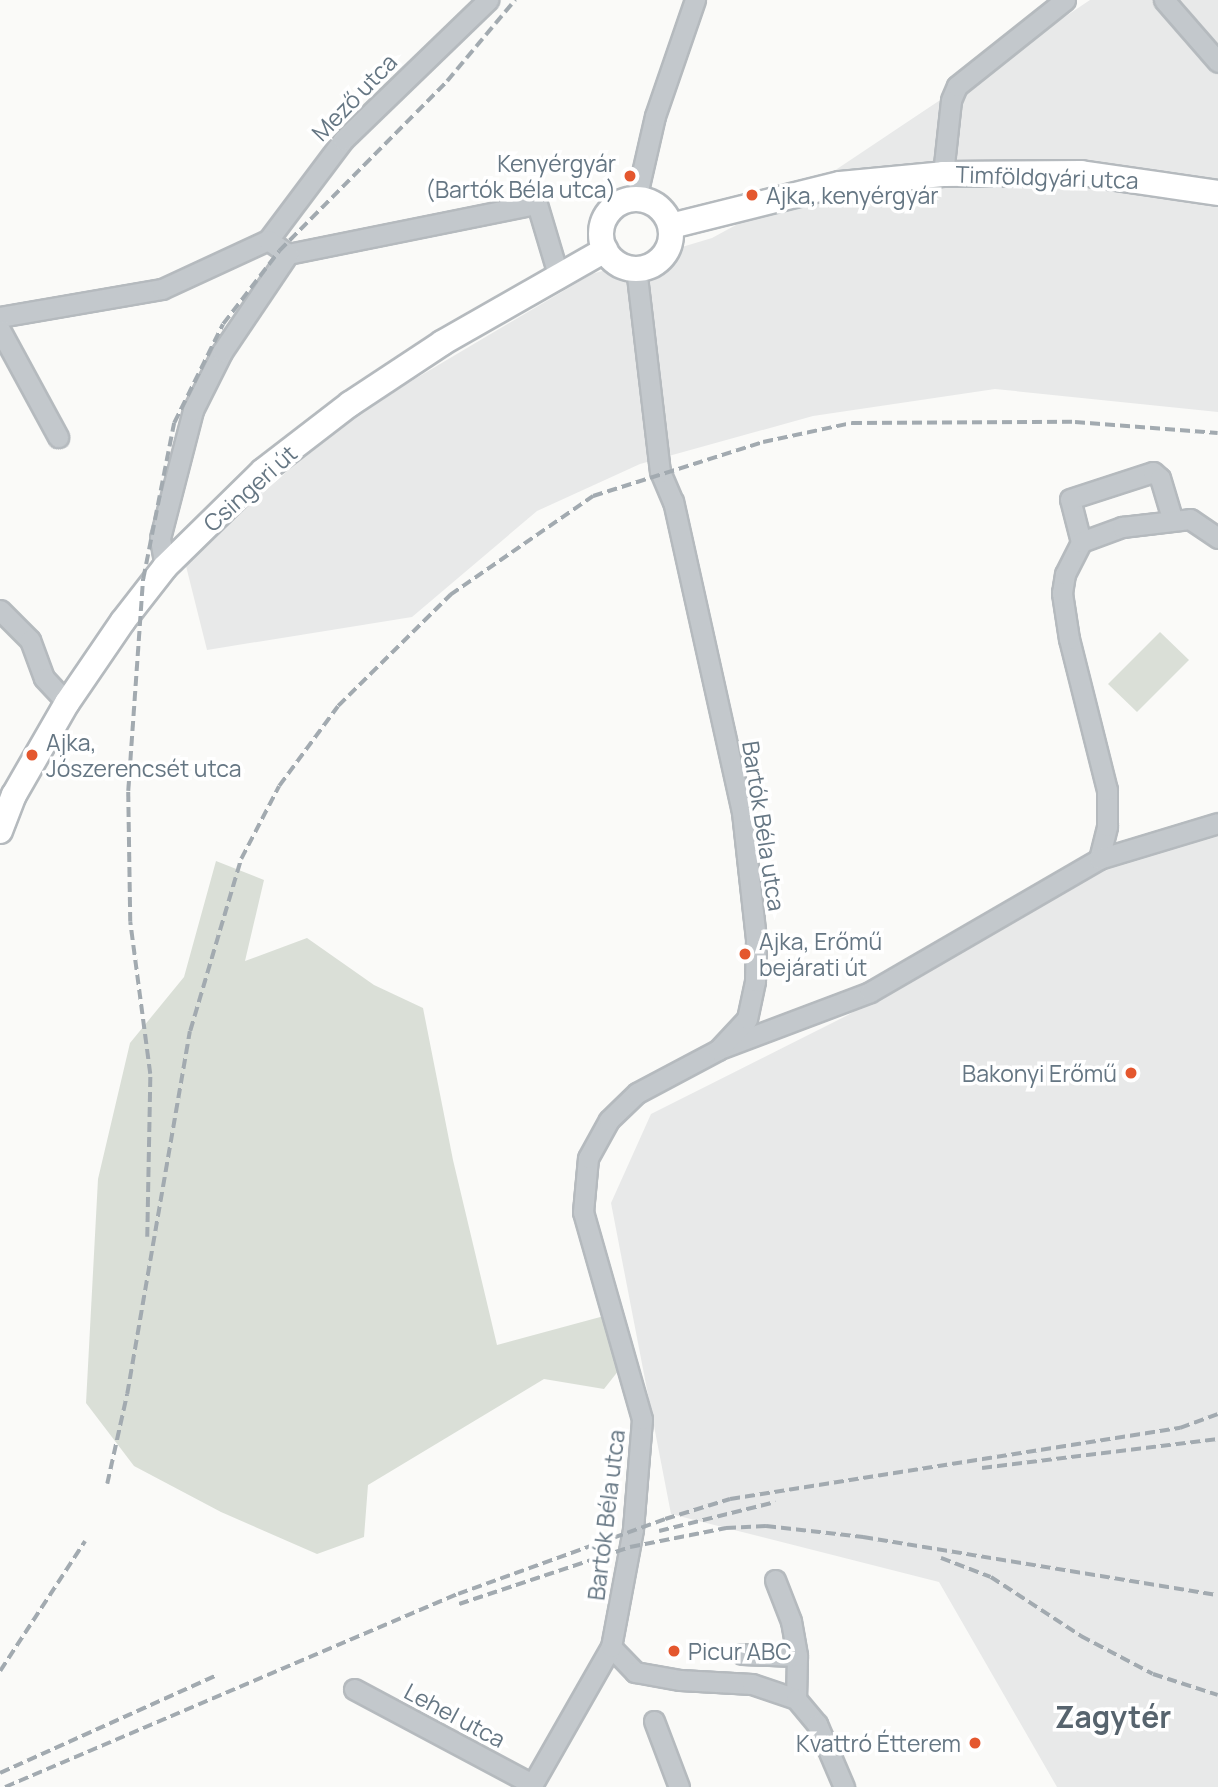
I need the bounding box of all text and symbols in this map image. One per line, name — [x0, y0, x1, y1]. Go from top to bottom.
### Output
street label: Mező utca — [306, 48, 402, 146]
place label: Kenyérgyár (Bartók Béla utca) — [425, 149, 616, 203]
street label: Timföldgyári utca — [955, 160, 1139, 194]
marker: Kenyérgyár (Bartók Béla utca) — [622, 168, 638, 184]
place label: Ajka, kenyérgyár — [766, 181, 938, 209]
marker: Ajka, kenyérgyár — [744, 187, 760, 203]
street label: Csingeri út — [198, 439, 302, 537]
place label: Ajka, Jószerencsét utca — [46, 728, 242, 782]
street label: Bartók Béla utca — [737, 739, 791, 913]
marker: Ajka, Jószerencsét utca — [24, 747, 40, 763]
place label: Ajka, Erőmű bejárati út — [759, 927, 882, 981]
marker: Ajka, Erőmű bejárati út — [737, 946, 753, 962]
place label: Bakonyi Erőmű — [962, 1059, 1117, 1087]
marker: Bakonyi Erőmű — [1123, 1065, 1139, 1081]
street label: Bartók Béla utca — [582, 1428, 630, 1602]
place label: Picur ABC — [688, 1637, 792, 1665]
marker: Picur ABC — [666, 1643, 682, 1659]
street label: Lehel utca — [400, 1677, 510, 1753]
district label: Zagytér — [1055, 1699, 1171, 1735]
place label: Kvattró Étterem — [796, 1729, 961, 1757]
marker: Kvattró Étterem — [967, 1735, 983, 1751]

